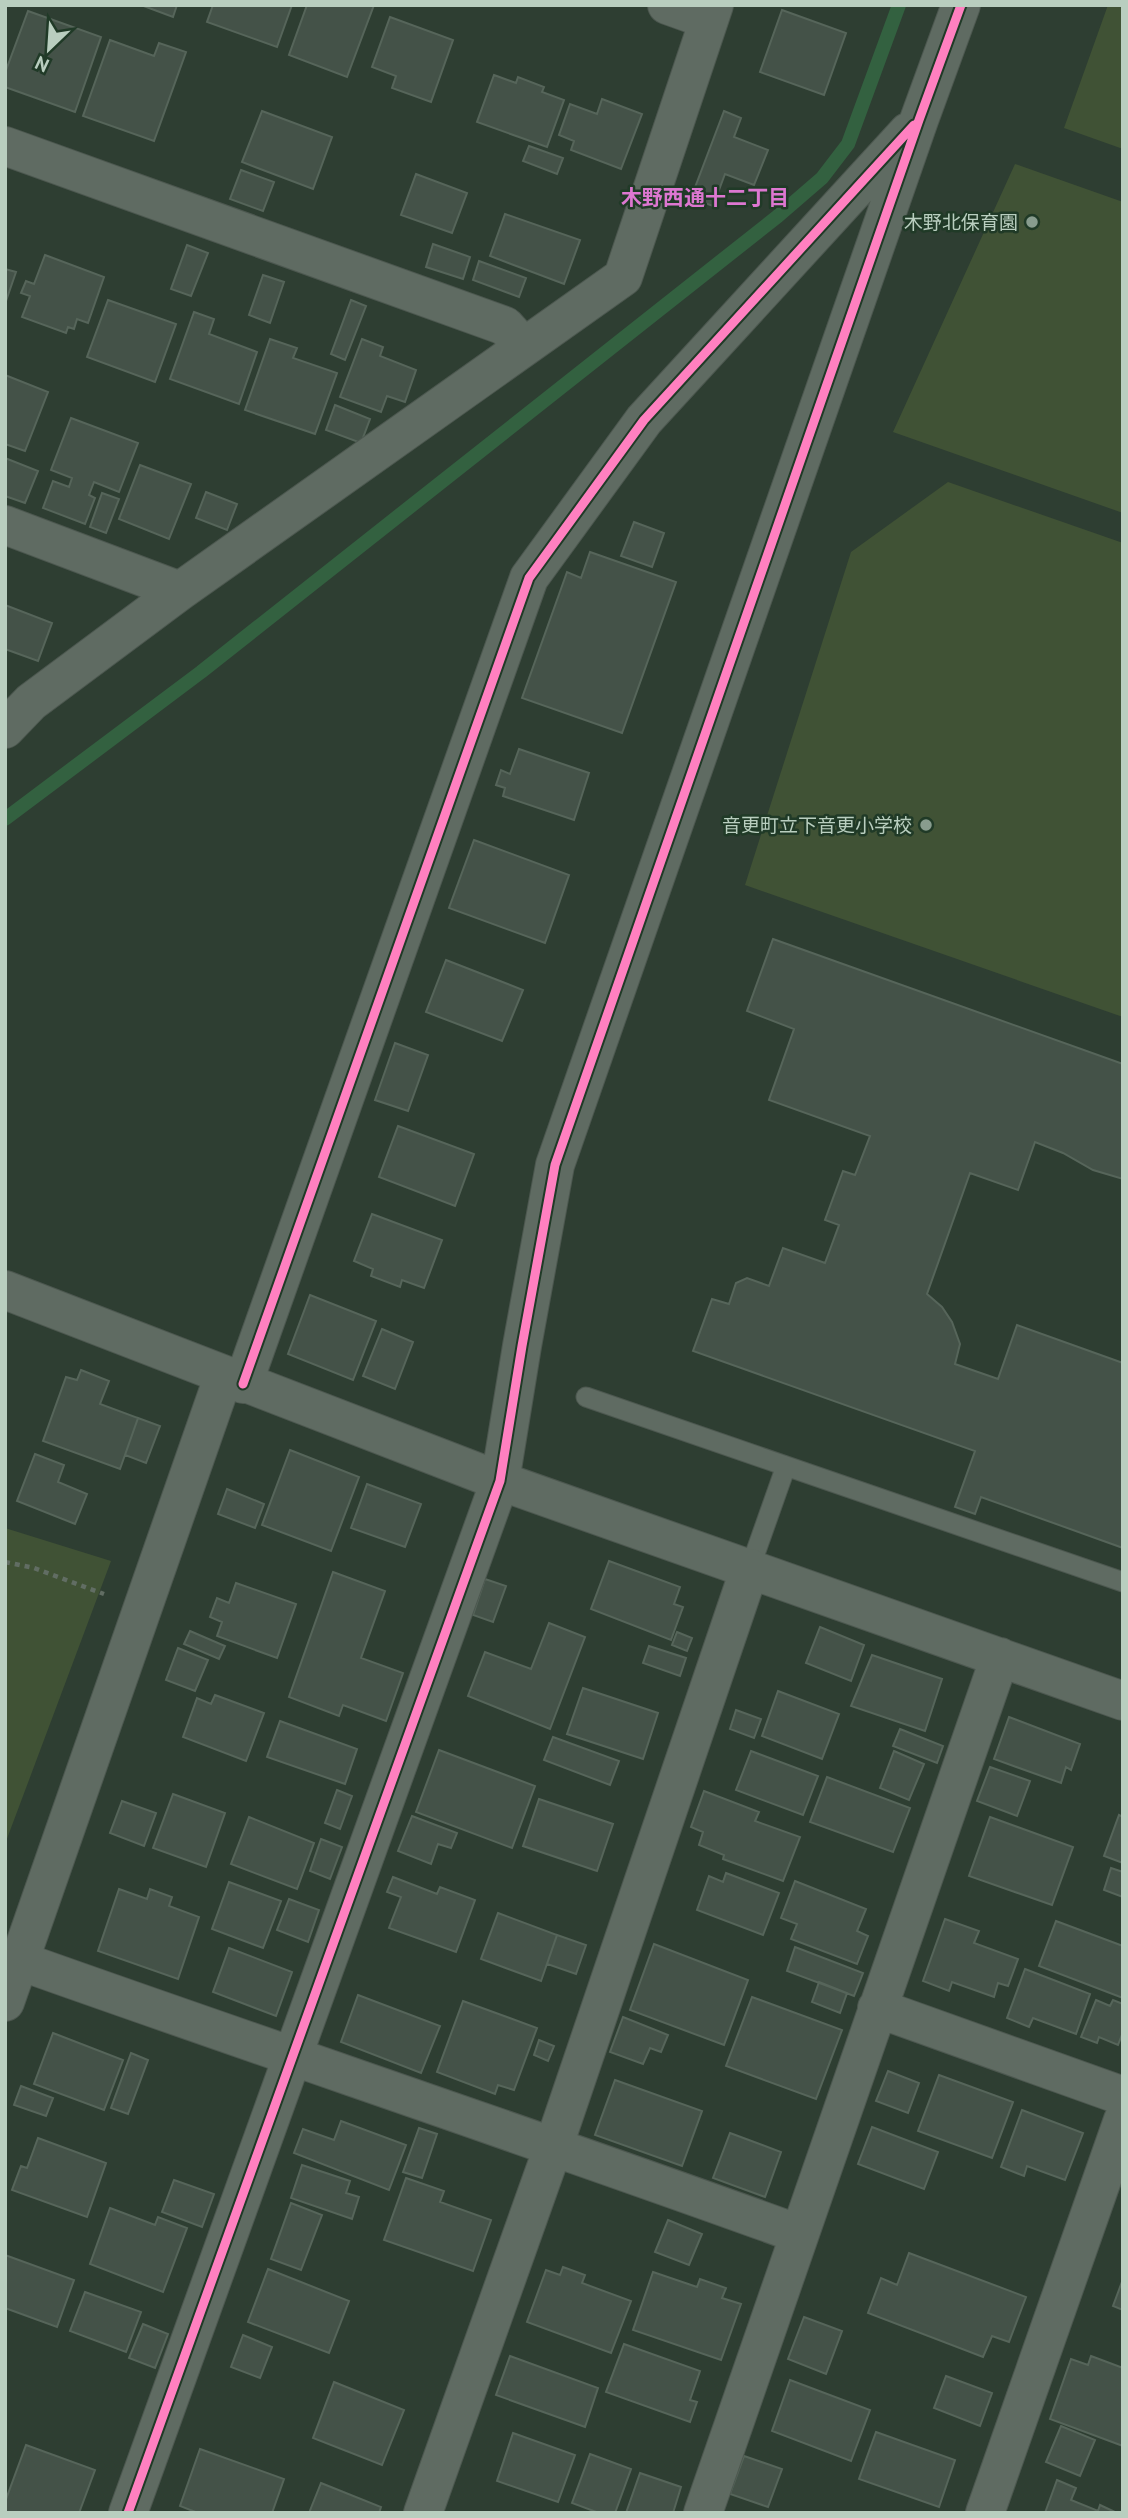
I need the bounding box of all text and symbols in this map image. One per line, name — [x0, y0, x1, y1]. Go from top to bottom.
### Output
north arrow — [14, 14, 84, 84]
text: N — [31, 51, 53, 78]
district label: 木野西通十二丁目 — [621, 184, 789, 211]
place label: 木野北保育園 — [904, 210, 1018, 234]
marker: 木野北保育園 — [1024, 214, 1040, 230]
place label: 音更町立下音更小学校 — [722, 813, 912, 837]
marker: 音更町立下音更小学校 — [918, 817, 934, 833]

